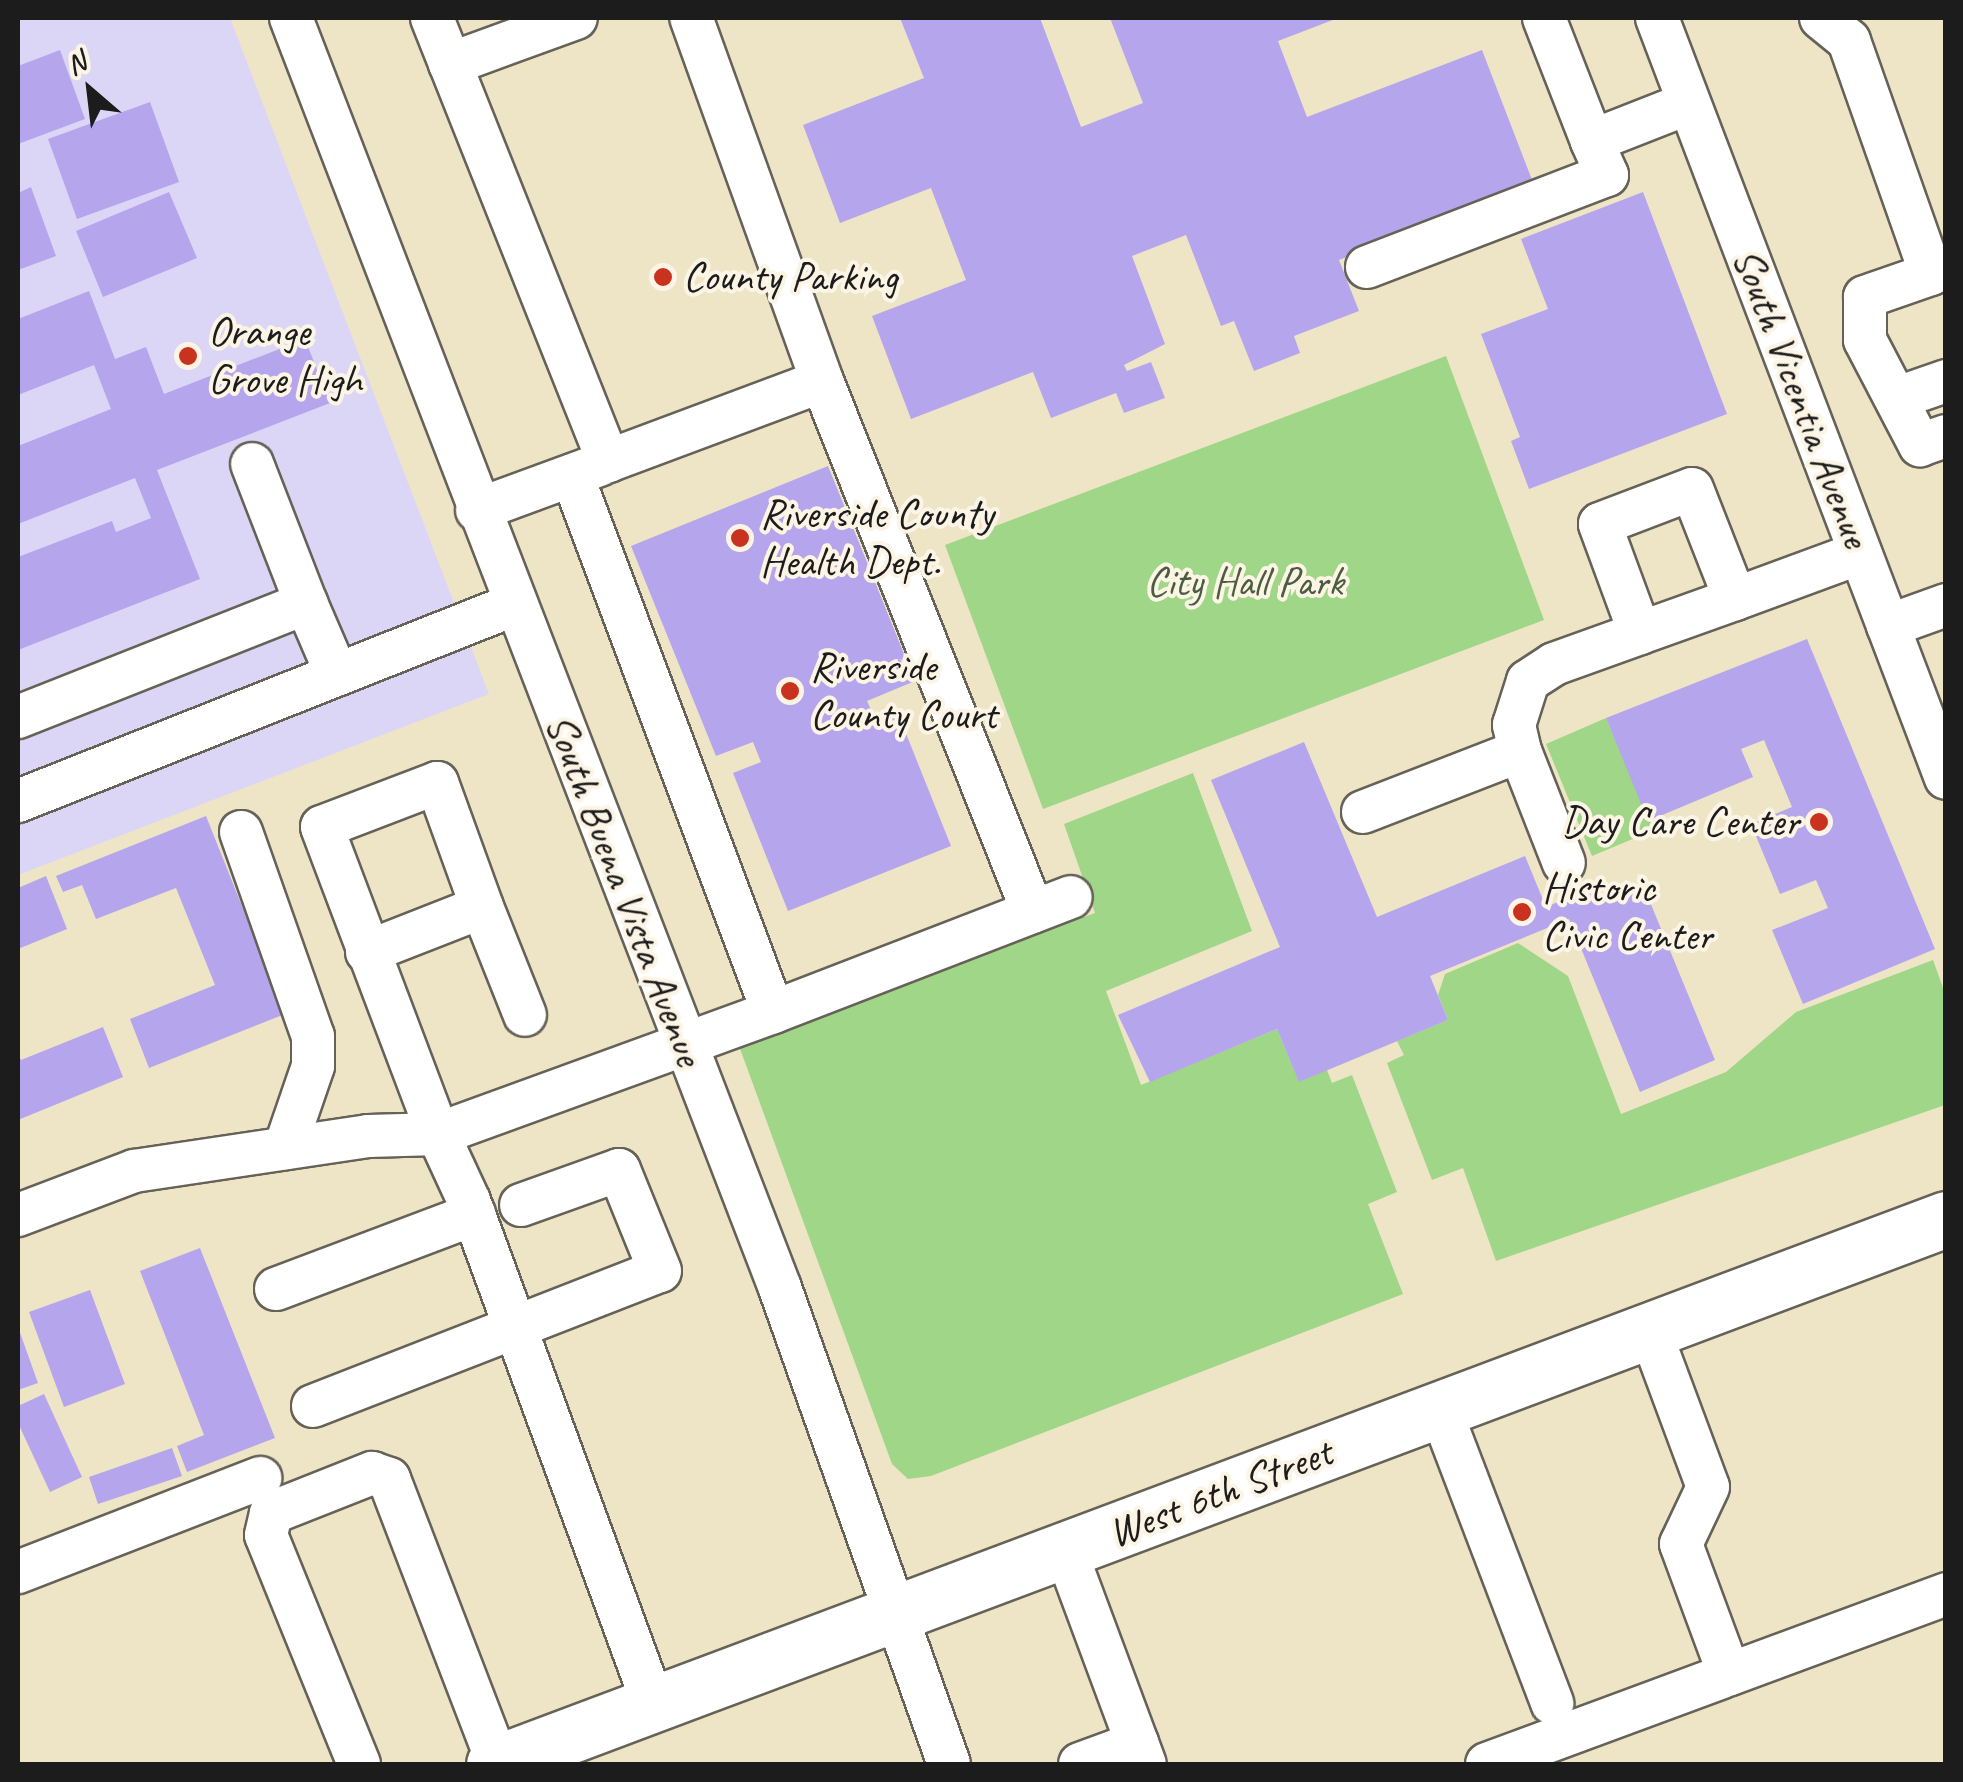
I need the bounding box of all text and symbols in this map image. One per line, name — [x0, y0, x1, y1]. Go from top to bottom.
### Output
north arrow — [40, 40, 140, 140]
text: N — [60, 44, 92, 83]
street label: South Vicentia Avenue — [1721, 241, 1881, 555]
place label: County Parking — [683, 252, 899, 302]
marker: County Parking — [652, 266, 674, 288]
place label: Orange Grove High — [208, 307, 362, 406]
marker: Orange Grove High — [177, 345, 199, 367]
place label: Riverside County Health Dept. — [760, 489, 993, 588]
marker: Riverside County Health Dept. — [729, 527, 751, 549]
park label: City Hall Park — [1145, 557, 1345, 607]
place label: Riverside County Court — [810, 642, 997, 740]
marker: Riverside County Court — [779, 680, 801, 702]
street label: South Buena Vista Avenue — [534, 708, 714, 1072]
place label: Day Care Center — [1561, 797, 1799, 847]
marker: Day Care Center — [1808, 811, 1830, 833]
place label: Historic Civic Center — [1542, 863, 1712, 961]
marker: Historic Civic Center — [1511, 901, 1533, 923]
street label: West 6th Street — [1101, 1427, 1339, 1559]

